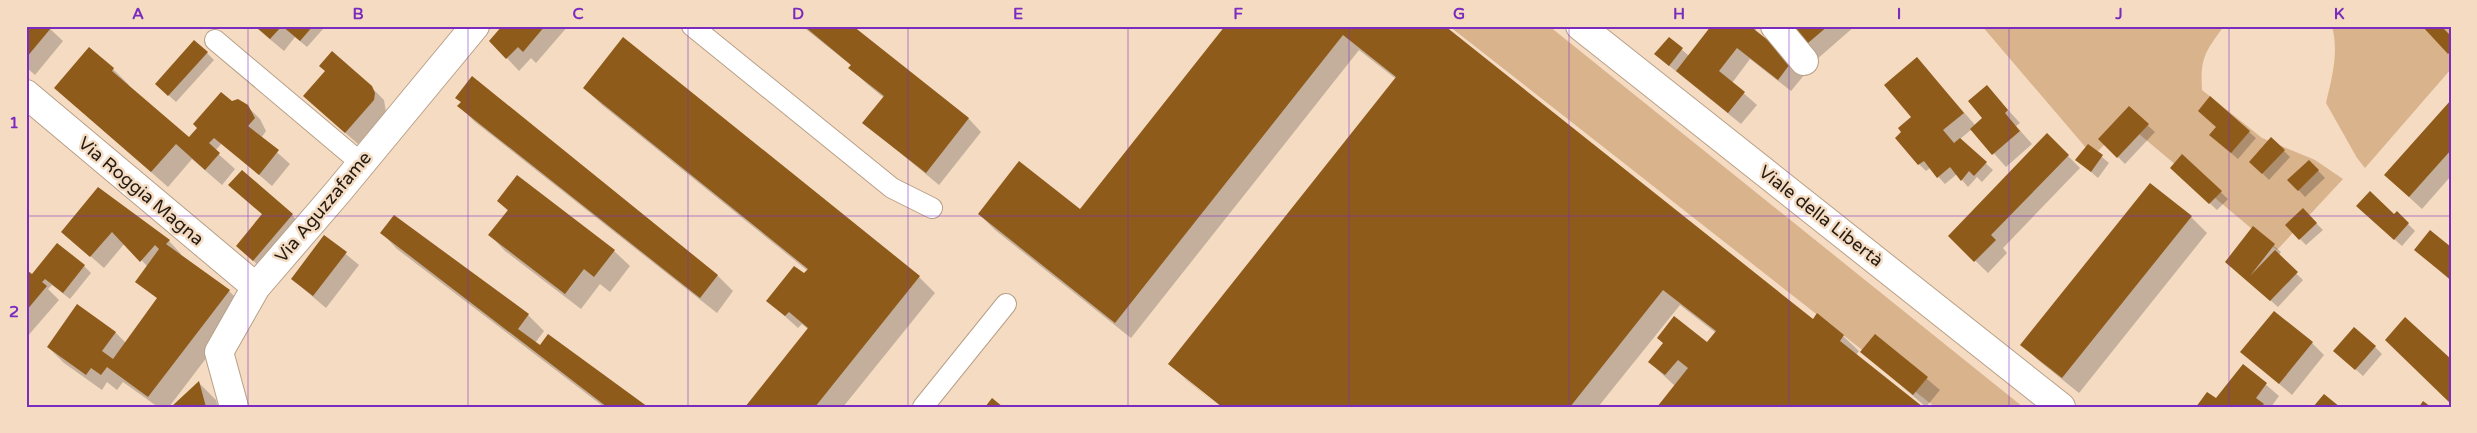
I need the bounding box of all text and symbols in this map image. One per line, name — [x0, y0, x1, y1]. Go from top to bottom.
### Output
text: A — [132, 4, 144, 24]
text: B — [352, 4, 364, 24]
text: C — [572, 4, 584, 24]
text: D — [792, 4, 804, 24]
text: E — [1013, 4, 1023, 24]
text: F — [1233, 4, 1243, 24]
text: G — [1453, 4, 1465, 24]
text: H — [1673, 4, 1685, 24]
text: I — [1897, 4, 1901, 24]
text: J — [2114, 4, 2123, 24]
text: K — [2334, 4, 2345, 24]
text: 1 — [9, 113, 19, 133]
street label: Via Roggia Magna — [74, 132, 208, 250]
street label: Via Aguzzafame — [270, 147, 376, 267]
street label: Viale della Libertà — [1754, 161, 1888, 271]
text: 2 — [9, 302, 19, 322]

